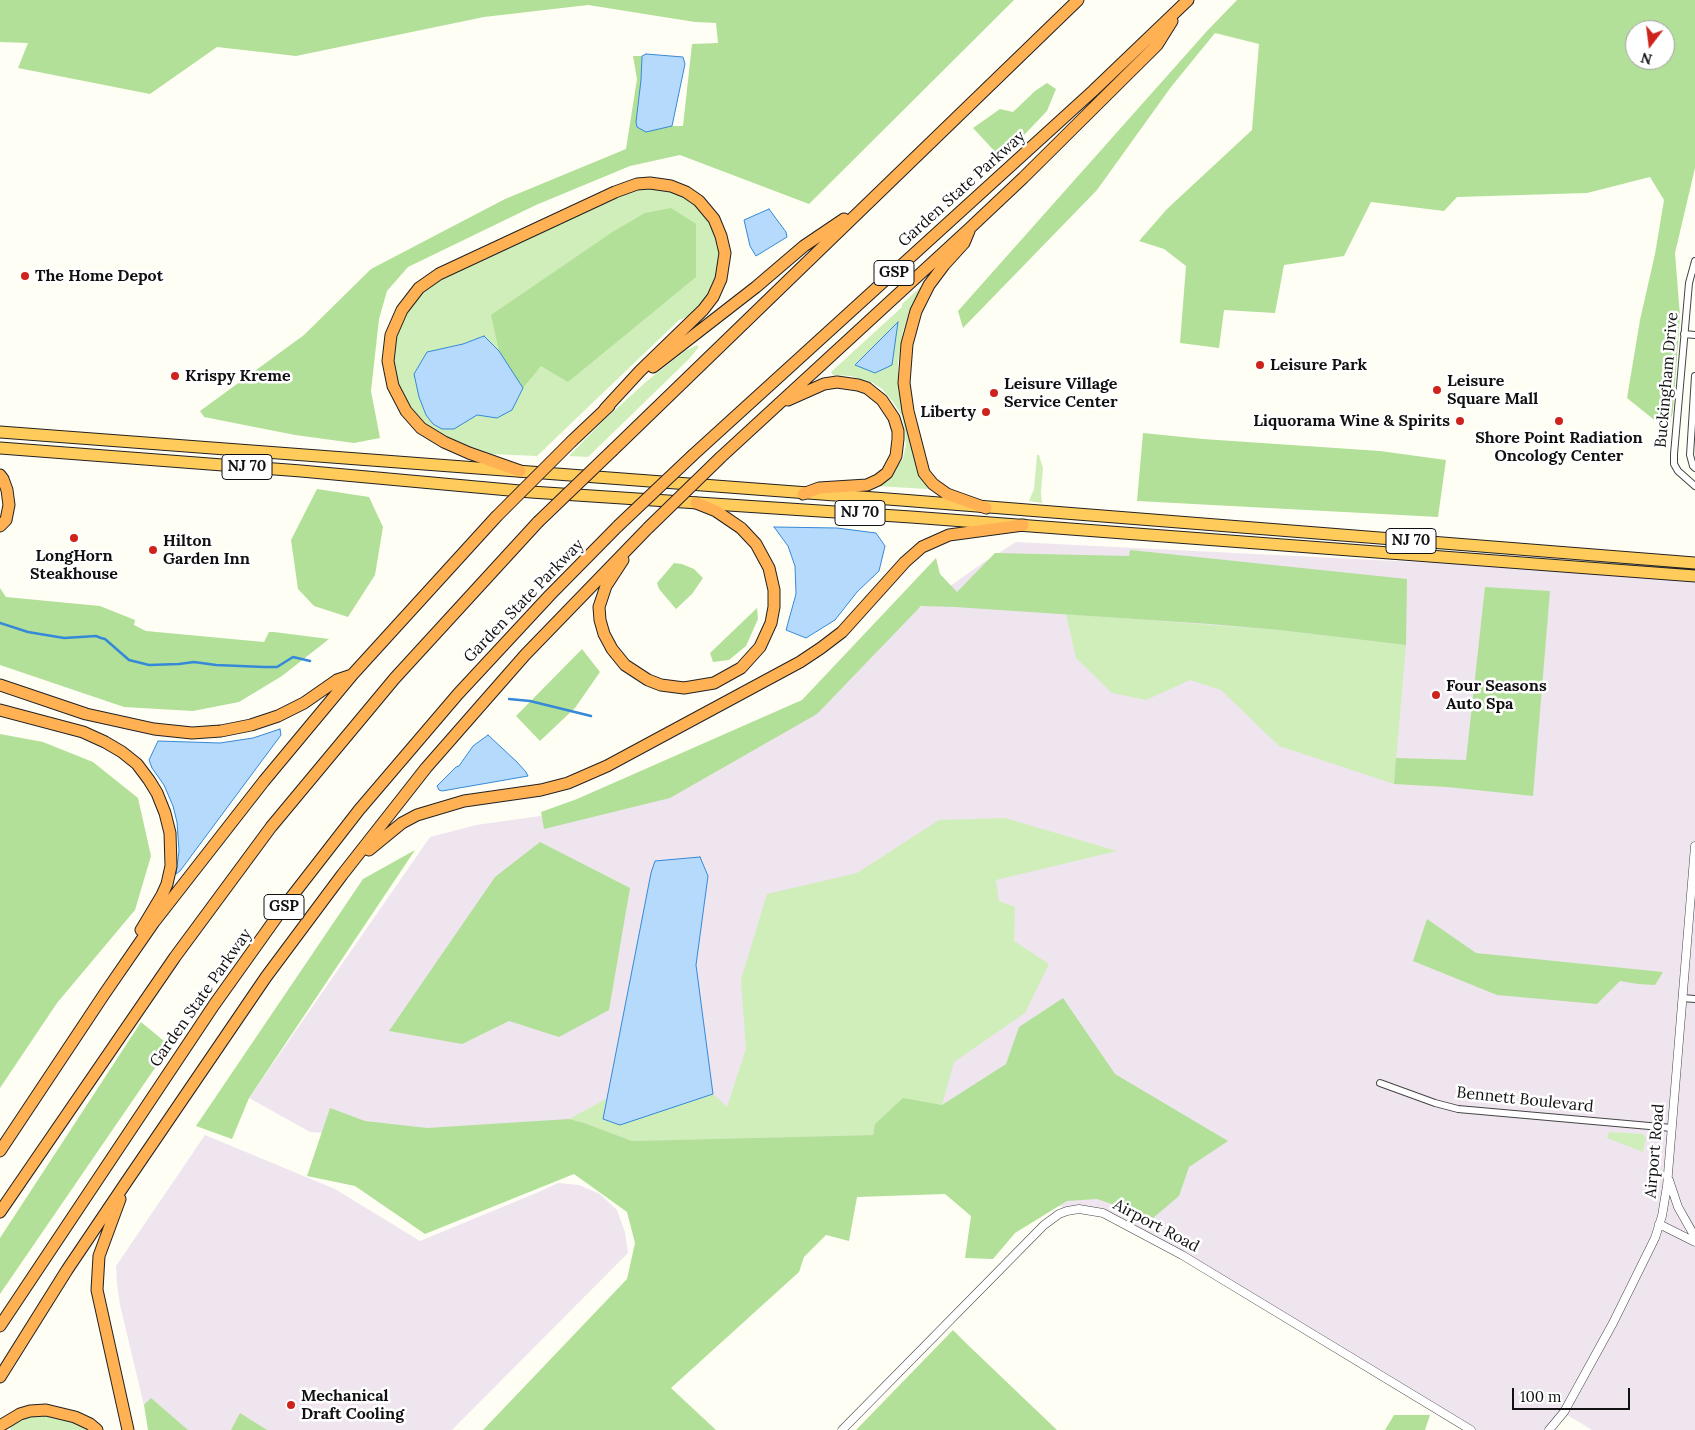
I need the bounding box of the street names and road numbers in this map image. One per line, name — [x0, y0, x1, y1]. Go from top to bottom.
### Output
street label: Garden State Parkway — [895, 127, 1029, 251]
road number: GSP — [874, 260, 914, 286]
street label: Buckingham Drive — [1651, 311, 1683, 449]
road number: NJ 70 — [222, 454, 272, 480]
road number: NJ 70 — [835, 500, 885, 526]
road number: NJ 70 — [1386, 528, 1436, 554]
street label: Garden State Parkway — [460, 535, 588, 667]
road number: GSP — [264, 894, 304, 920]
street label: Garden State Parkway — [146, 925, 256, 1071]
street label: Bennett Boulevard — [1456, 1083, 1594, 1117]
street label: Airport Road — [1641, 1103, 1669, 1199]
street label: Airport Road — [1110, 1195, 1202, 1257]

